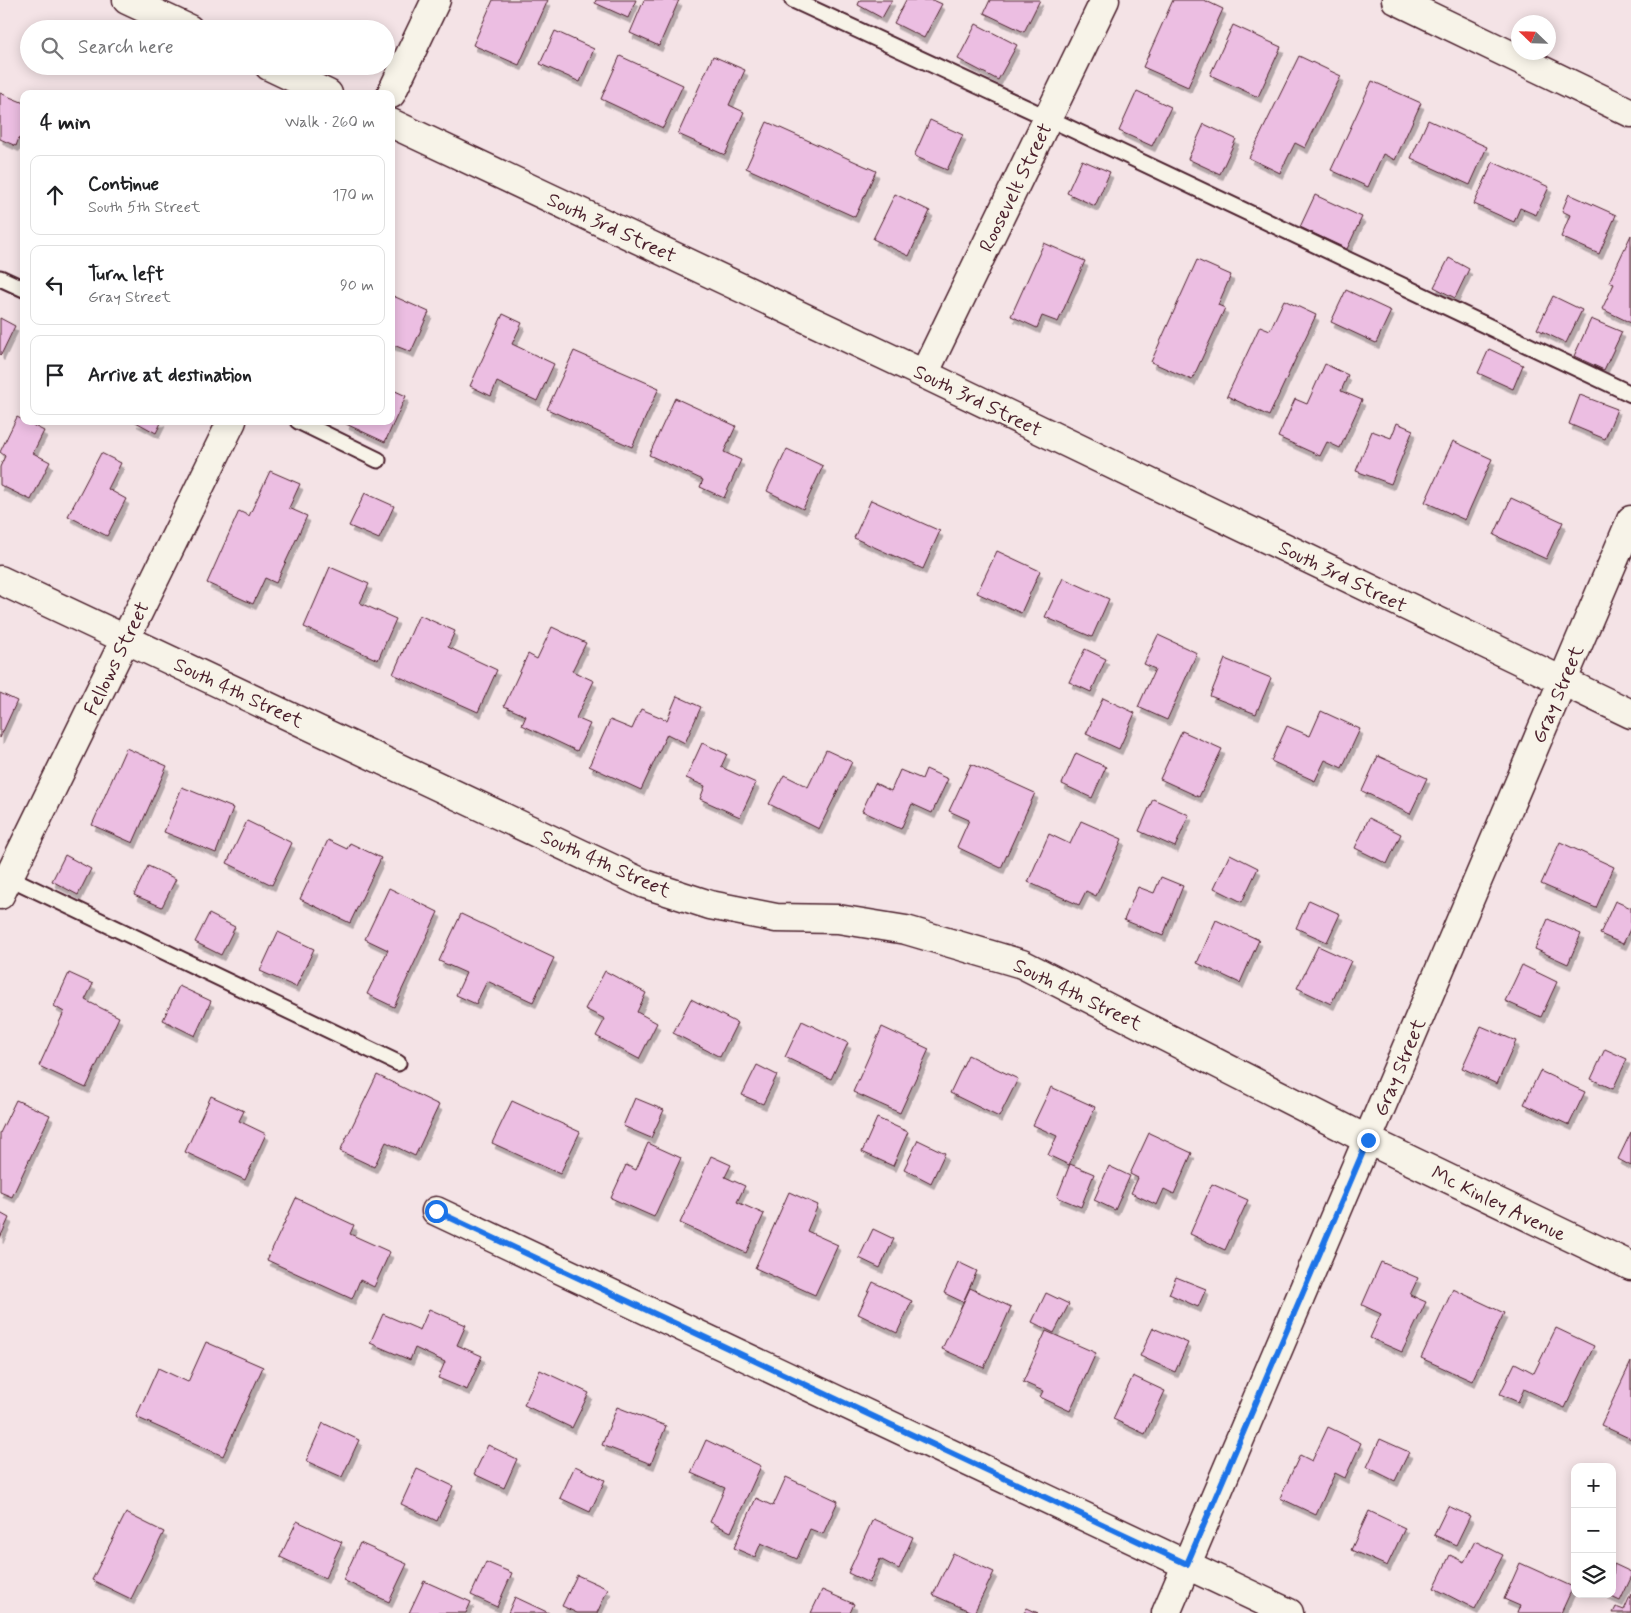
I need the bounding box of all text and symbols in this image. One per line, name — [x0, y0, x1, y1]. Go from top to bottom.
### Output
north arrow — [1511, 15, 1556, 60]
search box — [20, 20, 395, 75]
icon: search — [38, 34, 66, 62]
text: Search here — [78, 35, 174, 60]
text: 4 min — [40, 109, 91, 137]
text: Walk · 260 m — [285, 112, 375, 133]
street label: Roosevelt Street — [973, 119, 1059, 257]
text: Continue — [88, 172, 159, 197]
icon: ahead — [41, 181, 69, 209]
text: 170 m — [332, 185, 374, 206]
street label: South 3rd Street — [542, 187, 680, 270]
text: South 5th Street — [88, 197, 200, 218]
text: Turn left — [88, 262, 164, 287]
icon: left — [41, 271, 69, 299]
text: 90 m — [340, 275, 374, 296]
text: Gray Street — [88, 287, 171, 308]
street label: South 3rd Street — [909, 359, 1046, 444]
icon: arrive — [41, 361, 69, 389]
text: Arrive at destination — [88, 363, 252, 388]
street label: South 3rd Street — [1274, 535, 1411, 620]
street label: Fellows Street — [78, 597, 157, 720]
street label: Gray Street — [1526, 641, 1591, 748]
street label: South 4th Street — [169, 652, 308, 735]
street label: South 4th Street — [536, 824, 675, 905]
street label: South 4th Street — [1009, 953, 1146, 1038]
street label: Gray Street — [1368, 1014, 1433, 1121]
route end — [1357, 1129, 1380, 1152]
street label: Mc Kinley Avenue — [1426, 1160, 1570, 1249]
route start — [425, 1200, 448, 1223]
map controls — [1571, 1463, 1616, 1598]
button: + — [1571, 1463, 1616, 1508]
button: − — [1571, 1508, 1616, 1553]
button: layers — [1571, 1553, 1616, 1598]

